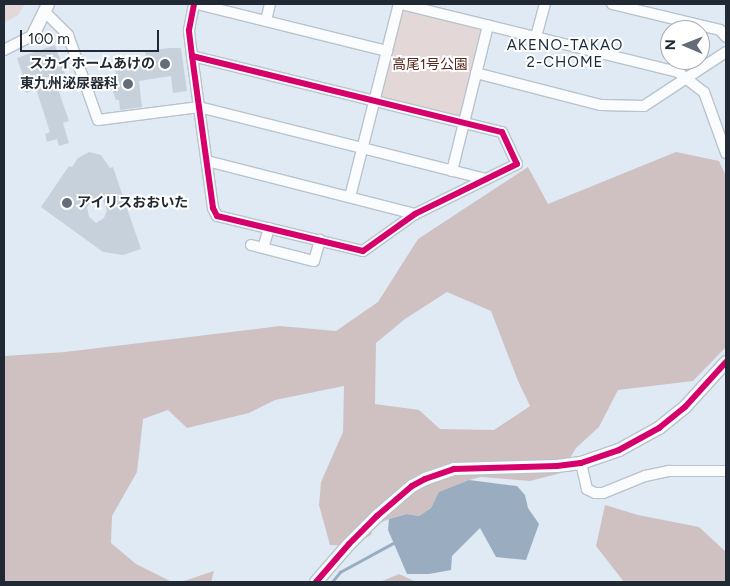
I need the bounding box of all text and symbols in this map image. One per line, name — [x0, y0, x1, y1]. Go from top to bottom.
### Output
scale bar — [22, 20, 161, 52]
north arrow — [660, 20, 710, 70]
text: 100 m — [28, 30, 70, 48]
district label: AKENO-TAKAO 2-CHOME — [505, 36, 625, 71]
text: N — [662, 39, 679, 50]
place label: スカイホームあけの — [29, 56, 155, 72]
park label: 高尾1号公園 — [392, 57, 468, 73]
marker: スカイホームあけの — [159, 58, 171, 70]
place label: 東九州泌尿器科 — [20, 76, 118, 92]
marker: 東九州泌尿器科 — [122, 78, 134, 90]
place label: アイリスおおいた — [77, 195, 189, 211]
marker: アイリスおおいた — [61, 197, 73, 209]

